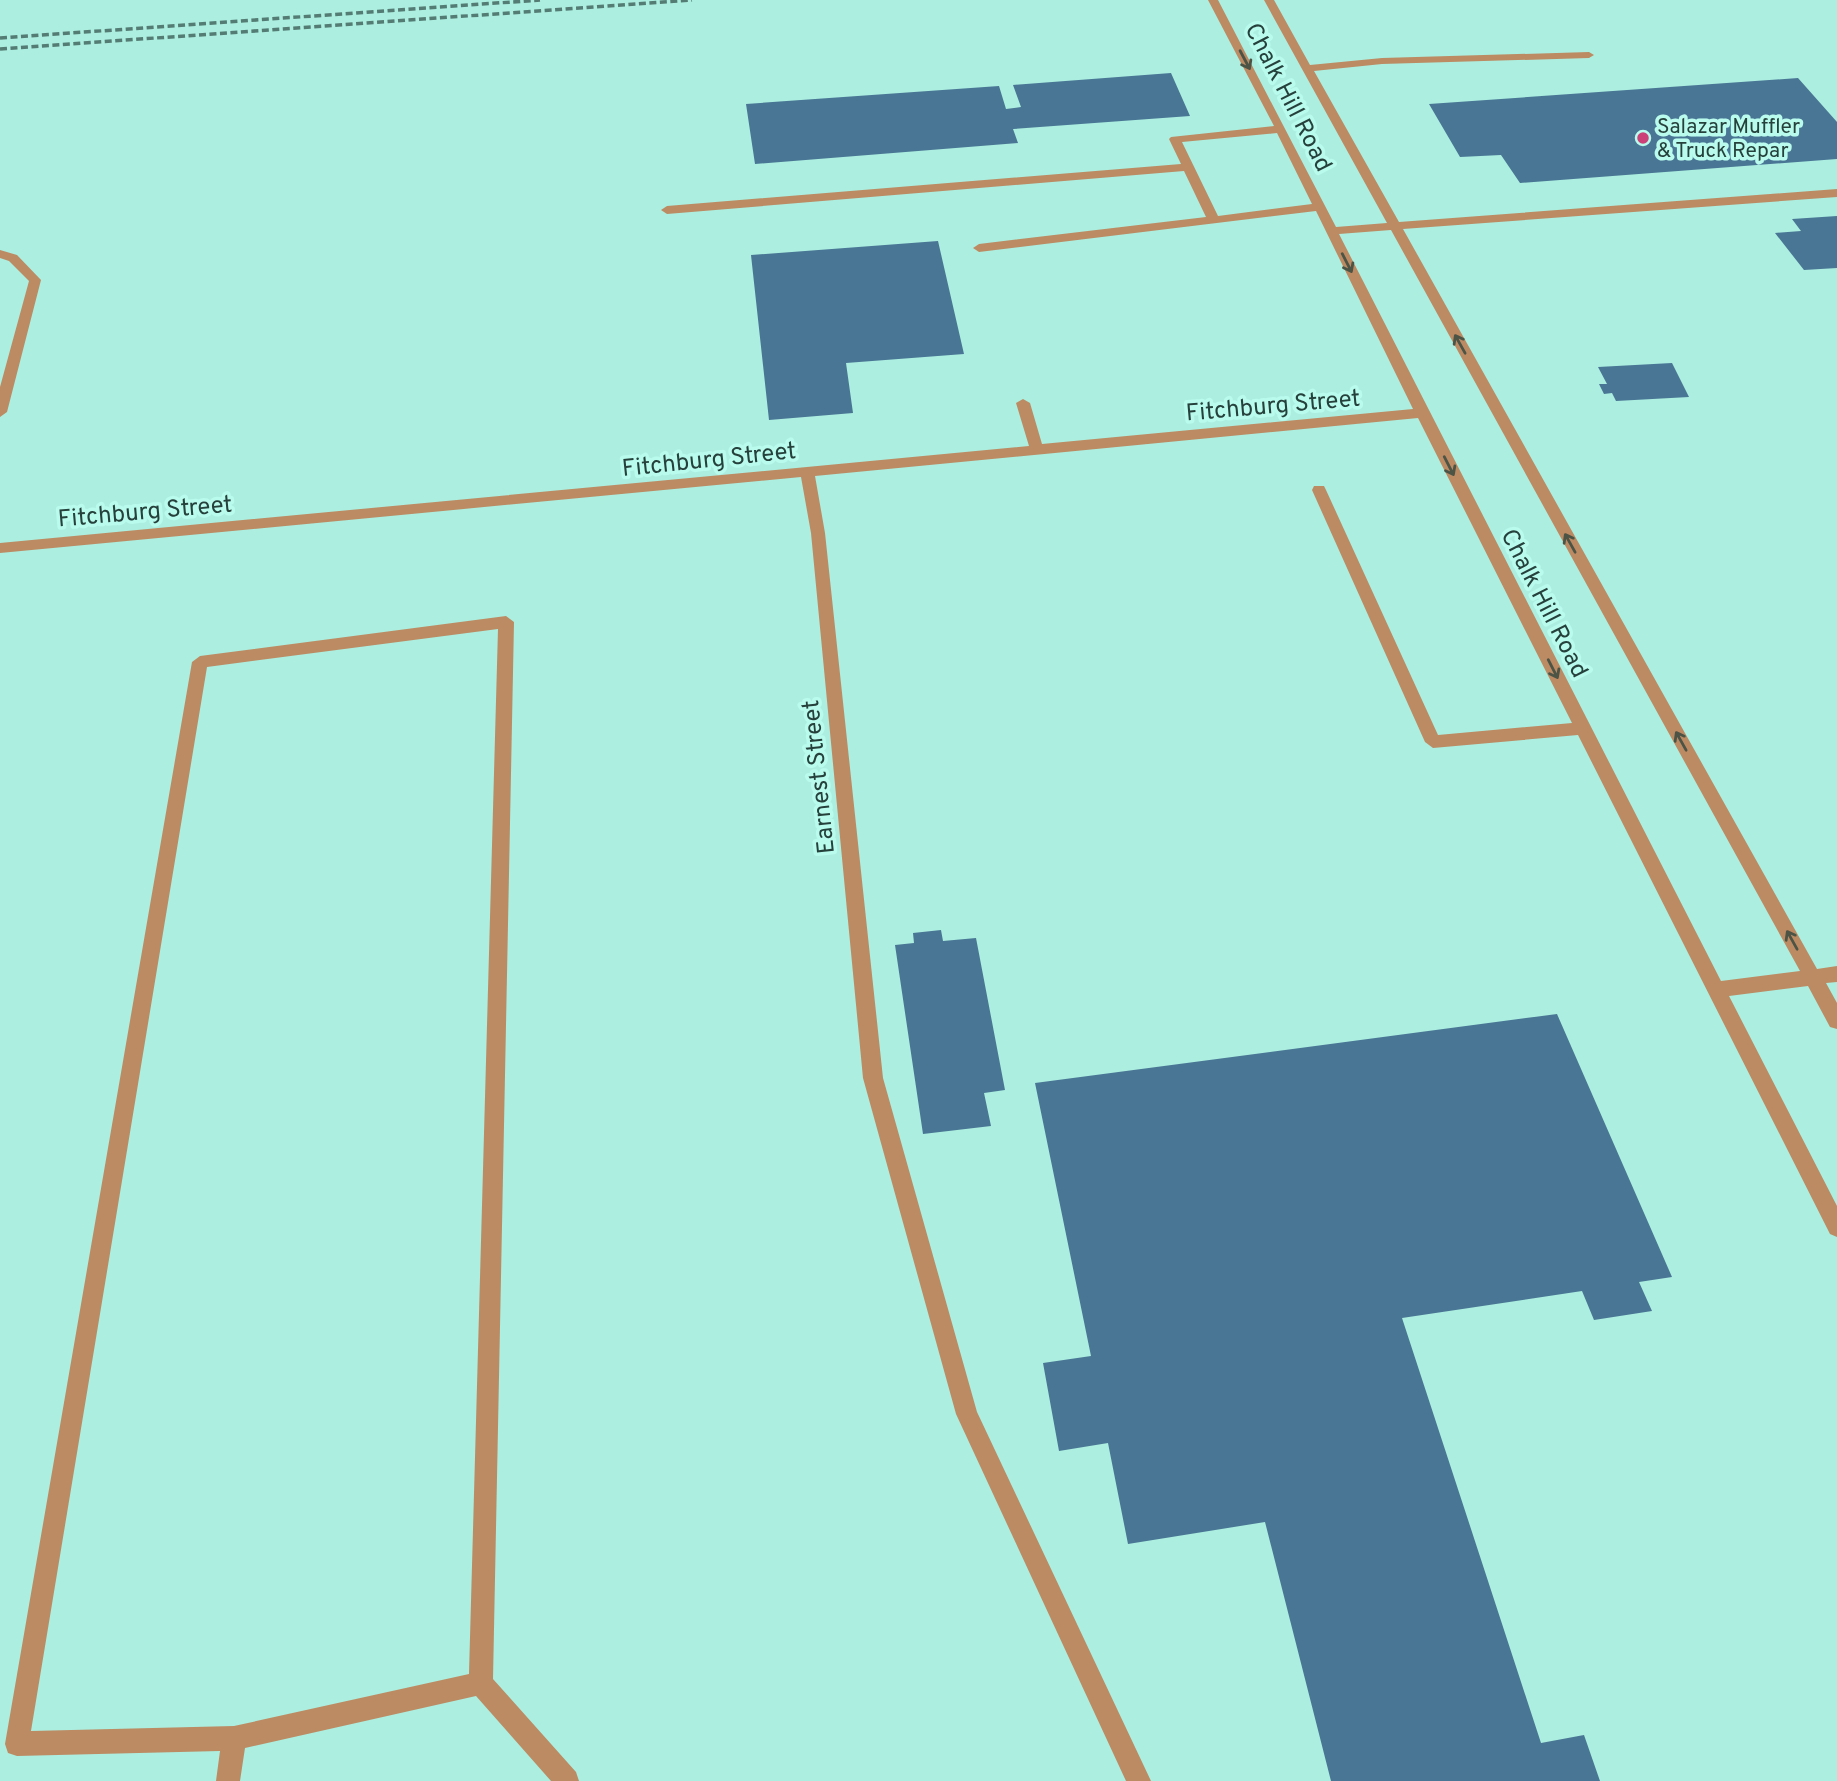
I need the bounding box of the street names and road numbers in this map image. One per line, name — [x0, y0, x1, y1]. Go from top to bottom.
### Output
street label: Chalk Hill Road — [1237, 18, 1338, 177]
street label: Fitchburg Street — [1185, 384, 1362, 430]
street label: Fitchburg Street — [621, 437, 798, 485]
street label: Fitchburg Street — [57, 490, 234, 536]
street label: Chalk Hill Road — [1493, 524, 1594, 683]
street label: Earnest Street — [797, 698, 843, 855]

